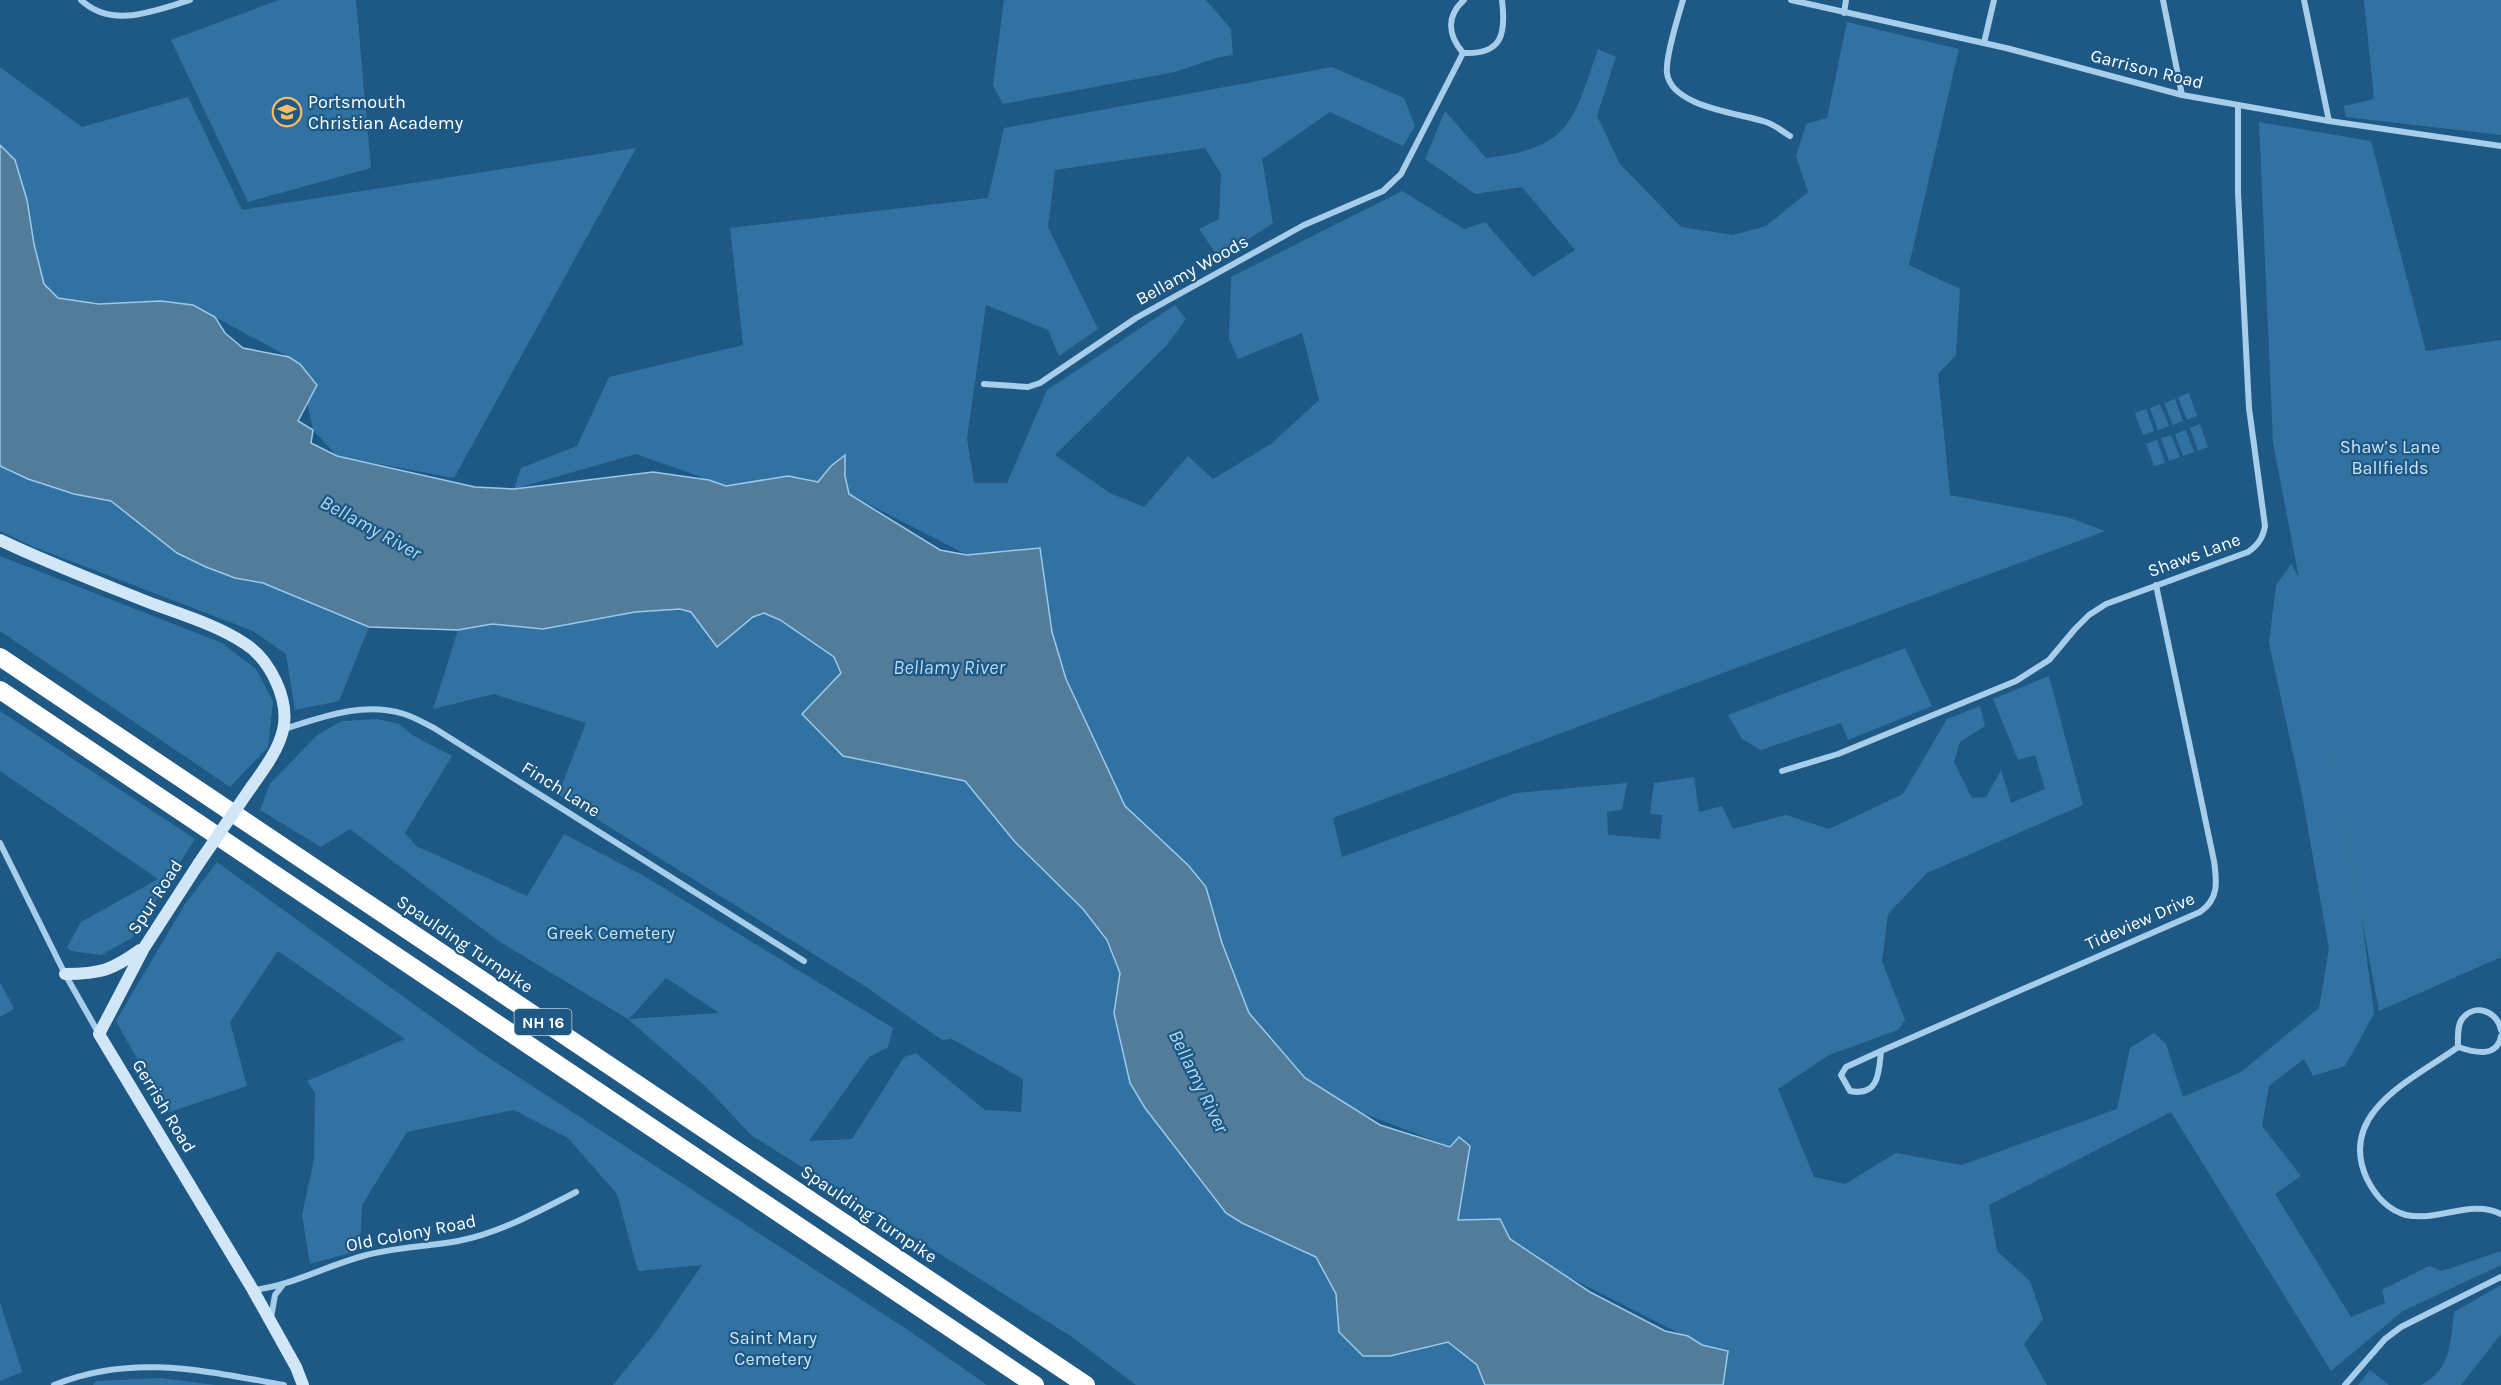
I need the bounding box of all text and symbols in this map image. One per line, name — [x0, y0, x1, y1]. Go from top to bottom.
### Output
street label: Garrison Road — [2088, 44, 2206, 94]
place label: Portsmouth Christian Academy — [308, 91, 464, 134]
school or university icon: Portsmouth Christian Academy — [271, 96, 303, 128]
street label: Bellamy Woods — [1132, 230, 1252, 310]
park label: Shaw’s Lane Ballfields — [2340, 436, 2440, 479]
water label: Bellamy River — [316, 490, 426, 565]
street label: Shaws Lane — [2145, 528, 2243, 582]
water label: Bellamy River — [893, 656, 1006, 679]
street label: Finch Lane — [518, 756, 604, 822]
street label: Spur Road — [123, 856, 187, 938]
street label: Tideview Drive — [2082, 887, 2198, 955]
street label: Spaulding Turnpike — [393, 890, 537, 998]
park label: Greek Cemetery — [547, 922, 676, 944]
road number: NH 16 — [514, 1009, 572, 1035]
water label: Bellamy River — [1164, 1026, 1234, 1138]
street label: Gerrish Road — [127, 1055, 201, 1157]
street label: Spaulding Turnpike — [797, 1160, 941, 1268]
street label: Old Colony Road — [344, 1210, 478, 1256]
park label: Saint Mary Cemetery — [729, 1327, 818, 1370]

